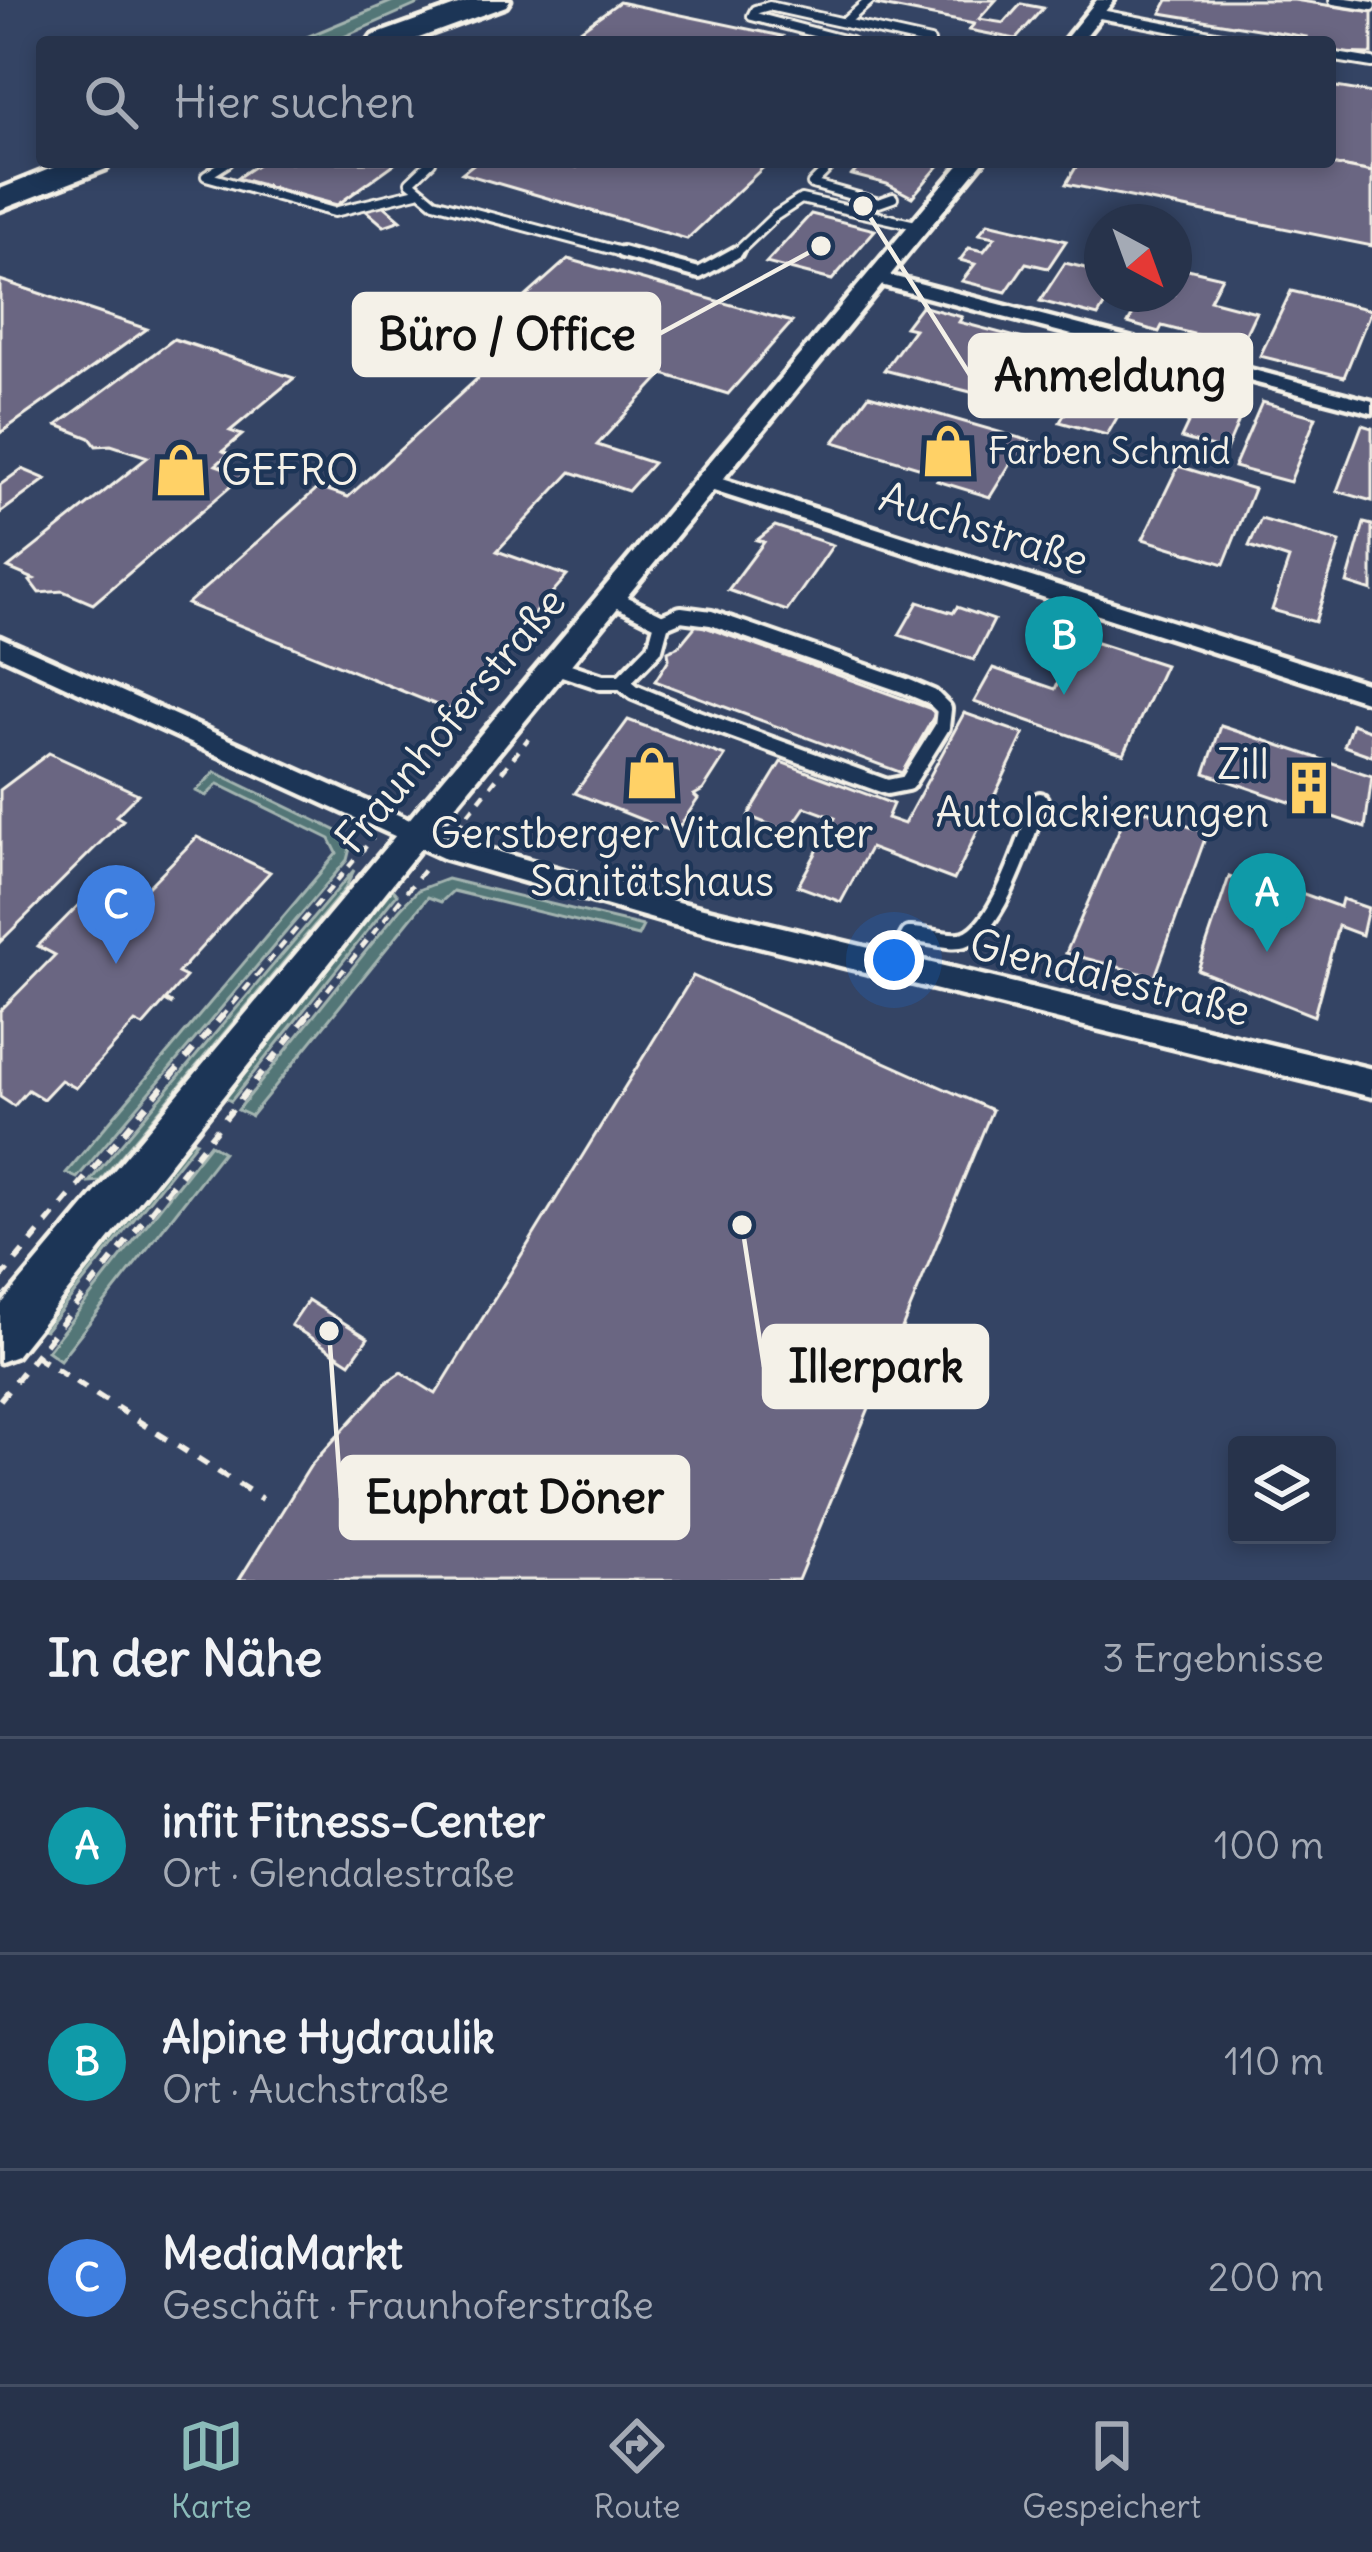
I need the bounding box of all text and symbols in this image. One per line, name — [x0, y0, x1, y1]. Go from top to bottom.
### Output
search box — [36, 36, 1336, 168]
icon: search — [78, 69, 144, 135]
text: Hier suchen — [174, 74, 415, 130]
north arrow — [1084, 204, 1192, 312]
callout: Büro / Office — [354, 294, 659, 375]
text: Büro / Office — [378, 306, 636, 362]
callout: Anmeldung — [970, 335, 1251, 416]
text: Anmeldung — [994, 347, 1226, 403]
shop icon: Farben Schmid — [919, 422, 977, 480]
place label: Farben Schmid — [988, 429, 1231, 474]
shop icon: GEFRO — [152, 441, 210, 499]
place label: GEFRO — [221, 444, 359, 496]
street label: Auchstraße — [873, 470, 1095, 586]
street label: Fraunhoferstraße — [324, 577, 576, 863]
pin: B — [1025, 596, 1103, 695]
place label: Zill Autolackierungen — [935, 738, 1269, 838]
shop icon: Gerstberger Vitalcenter Sanitätshaus — [623, 744, 681, 802]
building icon: Zill Autolackierungen — [1280, 759, 1338, 817]
place label: Gerstberger Vitalcenter Sanitätshaus — [431, 807, 873, 907]
pin: A — [1228, 853, 1306, 952]
pin: C — [77, 865, 155, 964]
street label: Glendalestraße — [965, 917, 1255, 1037]
your location — [864, 930, 924, 990]
callout: Illerpark — [764, 1326, 987, 1407]
text: Illerpark — [788, 1338, 964, 1394]
map controls — [1228, 1436, 1336, 1544]
button: layers — [1228, 1436, 1336, 1544]
callout: Euphrat Döner — [341, 1457, 688, 1538]
text: Euphrat Döner — [366, 1469, 665, 1525]
text: In der Nähe — [48, 1626, 323, 1690]
text: 3 Ergebnisse — [1102, 1634, 1324, 1683]
text: infit Fitness-Center — [162, 1793, 545, 1849]
text: A — [74, 1821, 100, 1870]
text: 100 m — [1214, 1821, 1324, 1870]
text: Ort · Glendalestraße — [162, 1849, 515, 1898]
text: Alpine Hydraulik — [162, 2009, 495, 2065]
text: B — [74, 2037, 100, 2086]
text: 110 m — [1224, 2037, 1324, 2086]
text: Ort · Auchstraße — [162, 2065, 449, 2114]
text: MediaMarkt — [162, 2225, 403, 2281]
text: C — [74, 2253, 100, 2302]
text: 200 m — [1208, 2253, 1324, 2302]
text: Geschäft · Fraunhoferstraße — [162, 2281, 654, 2330]
tab: Karte — [171, 2413, 252, 2527]
tab: Route — [594, 2413, 681, 2527]
tab: Gespeichert — [1022, 2413, 1201, 2527]

